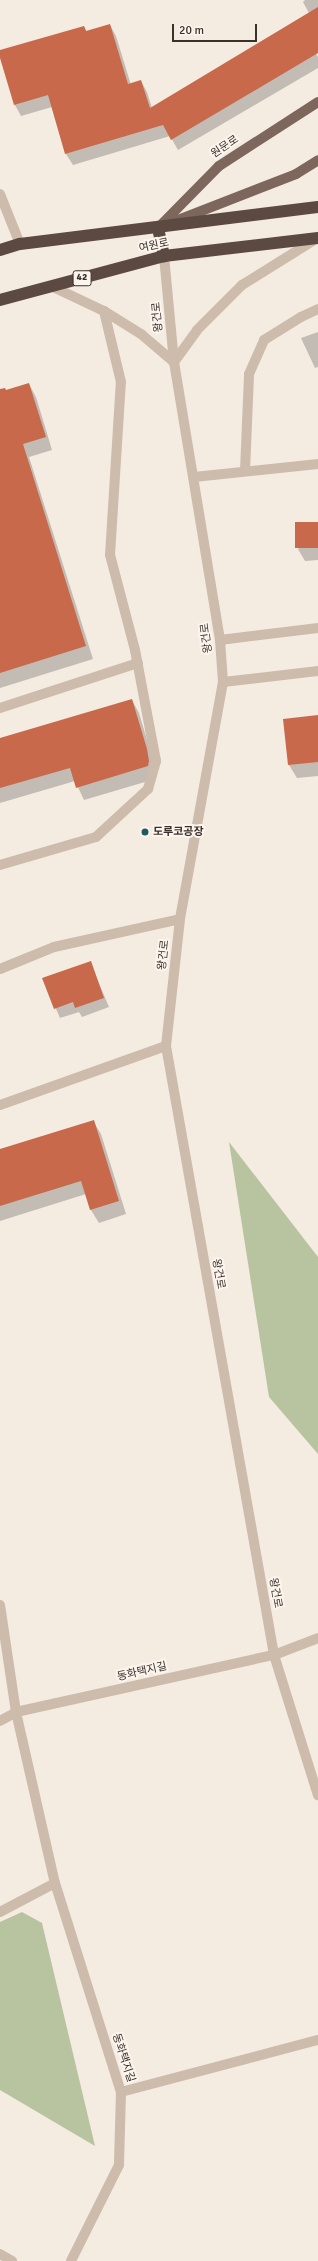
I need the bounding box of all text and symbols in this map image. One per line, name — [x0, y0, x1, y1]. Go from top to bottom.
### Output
scale bar — [174, 16, 259, 42]
text: 20 m — [179, 23, 204, 38]
street label: 원문로 — [209, 133, 241, 161]
street label: 여원로 — [138, 236, 170, 256]
road number: 42 — [72, 270, 92, 286]
street label: 왕건로 — [150, 301, 166, 333]
street label: 왕건로 — [199, 622, 215, 654]
place label: 도루코공장 — [153, 825, 204, 839]
marker: 도루코공장 — [140, 827, 150, 837]
street label: 왕건로 — [156, 939, 172, 971]
street label: 왕건로 — [209, 1258, 227, 1290]
street label: 왕건로 — [266, 1577, 284, 1609]
street label: 동화택지길 — [116, 1660, 168, 1684]
street label: 동화택지길 — [109, 2032, 137, 2084]

